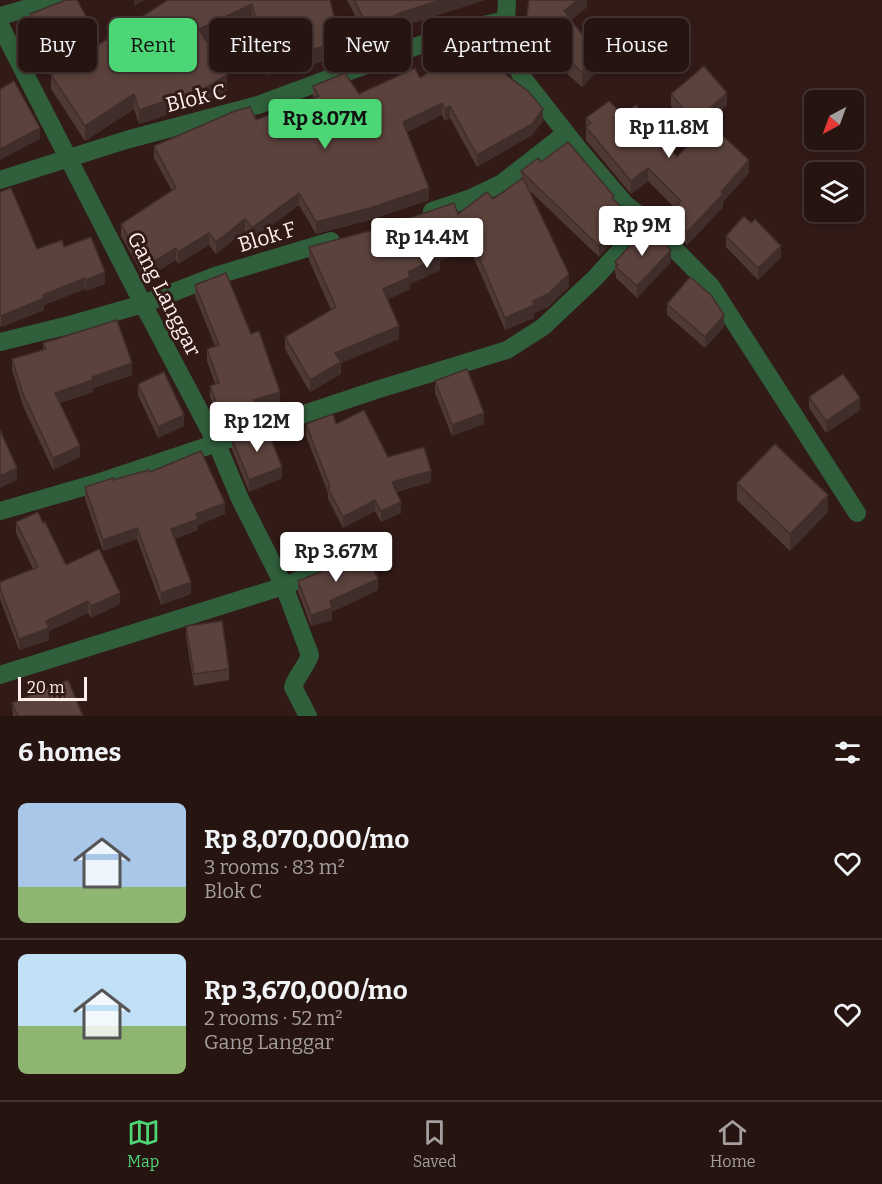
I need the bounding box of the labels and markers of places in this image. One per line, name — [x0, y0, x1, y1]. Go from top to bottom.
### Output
pin: Rp 8.07M — [263, 99, 387, 150]
pin: Rp 11.8M — [607, 108, 731, 159]
pin: Rp 9M — [600, 206, 684, 257]
pin: Rp 14.4M — [365, 218, 489, 269]
pin: Rp 12M — [208, 402, 306, 453]
pin: Rp 3.67M — [274, 532, 398, 583]

